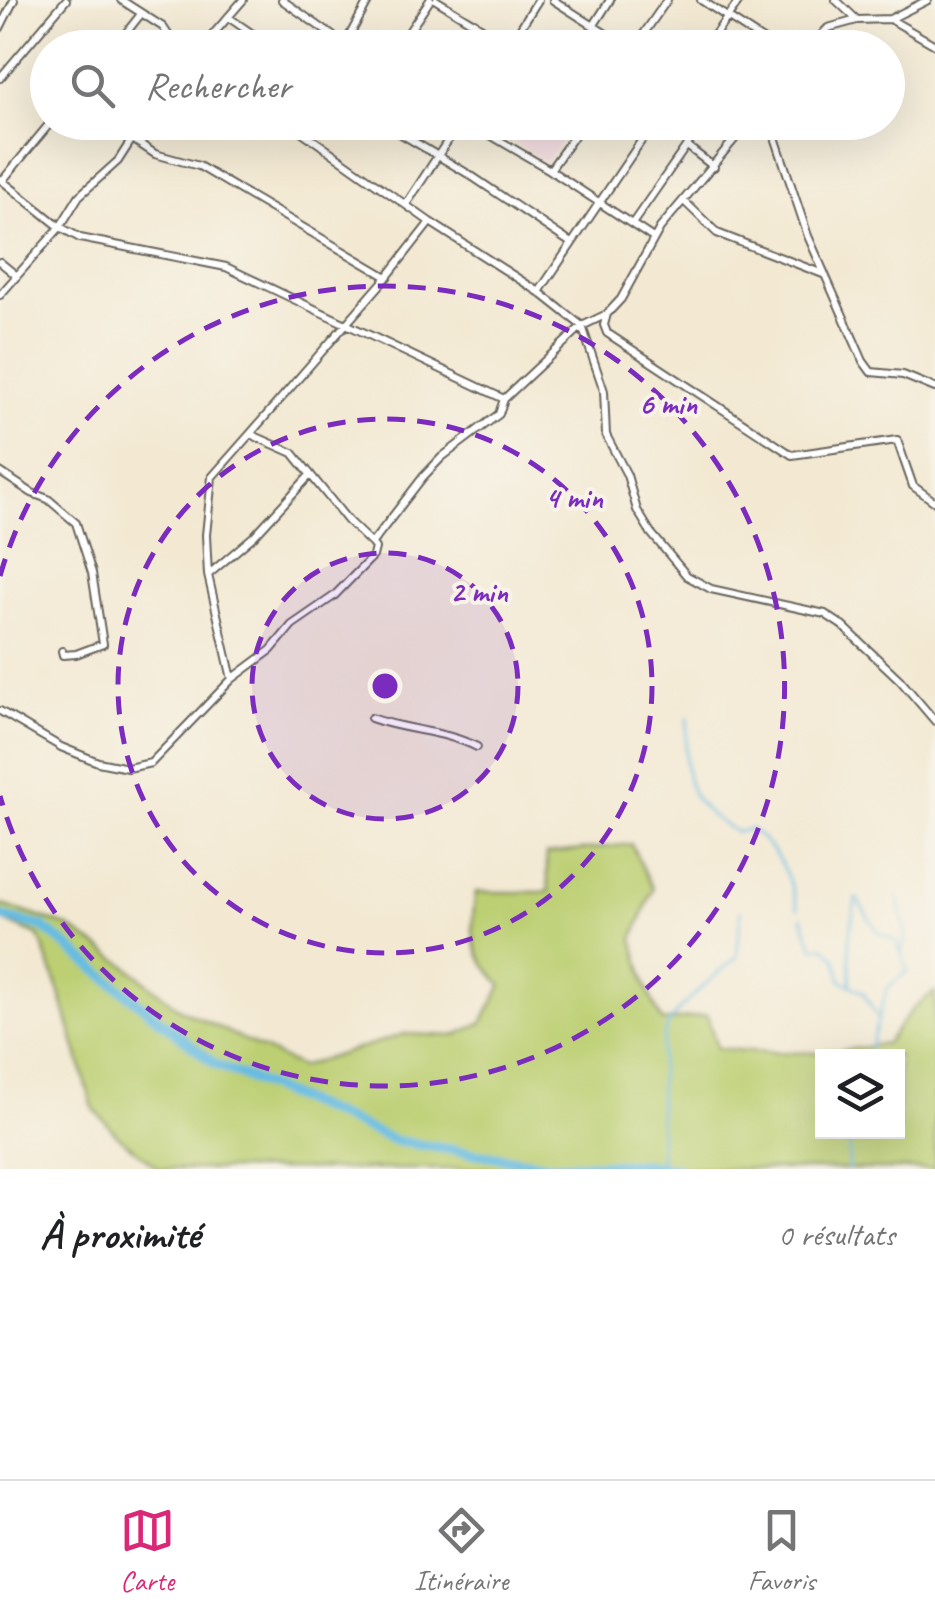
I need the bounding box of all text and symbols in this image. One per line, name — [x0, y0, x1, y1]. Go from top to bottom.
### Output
search box — [30, 30, 905, 140]
icon: search — [65, 58, 120, 113]
text: Rechercher — [145, 62, 291, 109]
text: 6 min — [639, 385, 698, 423]
text: 4 min — [545, 479, 604, 517]
text: 2 min — [450, 573, 509, 611]
centre of rings — [367, 668, 403, 704]
map controls — [815, 1049, 905, 1139]
button: layers — [815, 1049, 905, 1139]
text: À proximité — [40, 1208, 200, 1261]
text: 0 résultats — [778, 1214, 895, 1255]
tab: Carte — [120, 1503, 175, 1598]
tab: Itinéraire — [414, 1503, 508, 1598]
tab: Favoris — [748, 1503, 815, 1598]

